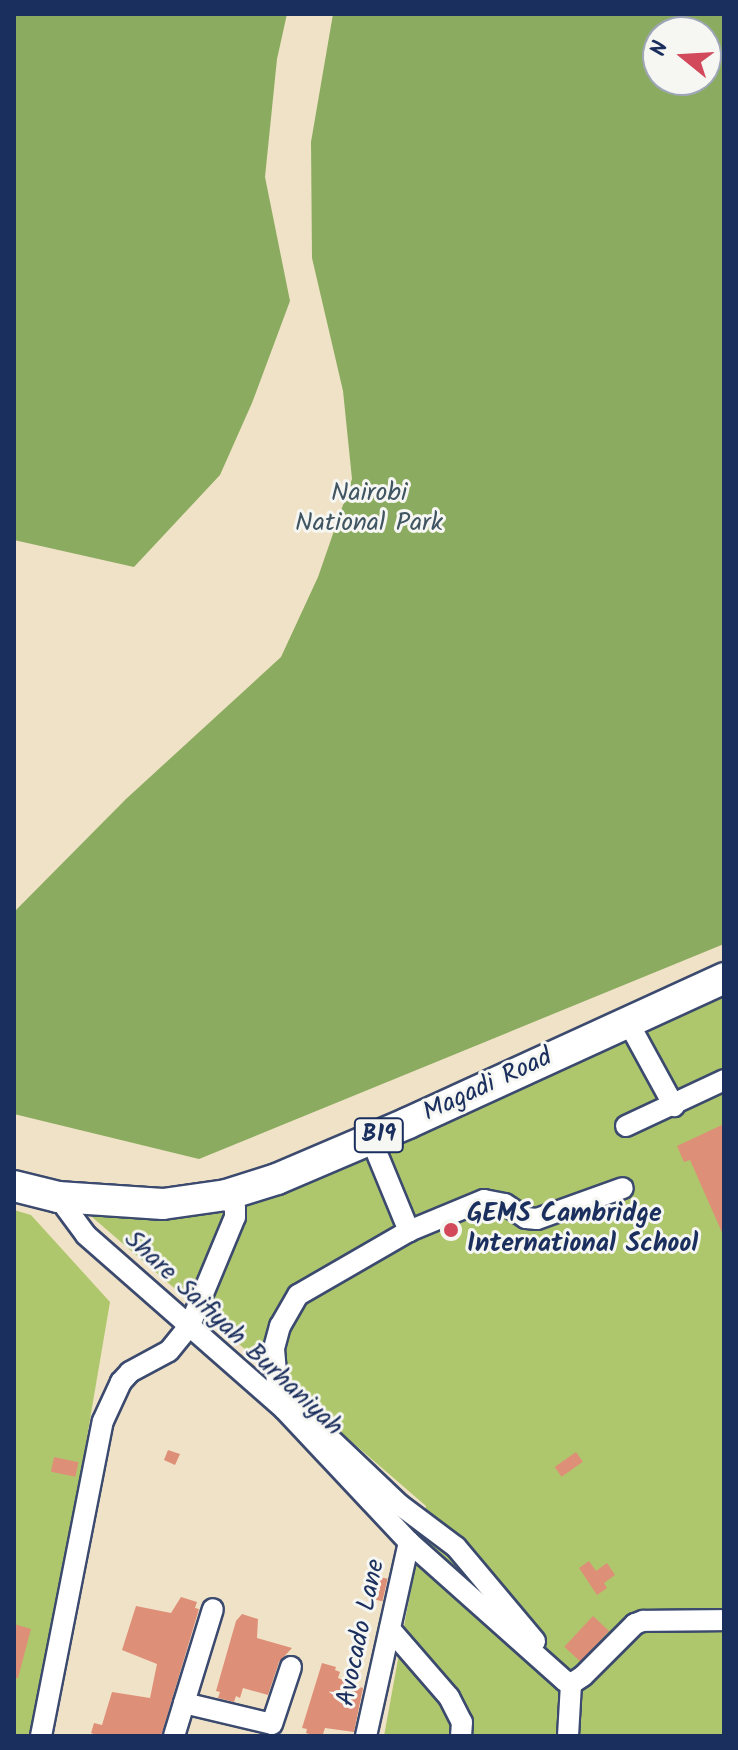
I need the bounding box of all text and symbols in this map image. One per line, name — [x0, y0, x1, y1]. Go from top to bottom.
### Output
north arrow — [642, 16, 722, 96]
text: N — [642, 37, 679, 61]
park label: Nairobi National Park — [295, 478, 443, 540]
street label: Magadi Road — [418, 1042, 558, 1130]
road number: B19 — [353, 1115, 405, 1155]
place label: GEMS Cambridge International School — [467, 1199, 698, 1260]
marker: GEMS Cambridge International School — [442, 1221, 460, 1239]
street label: Share Saifiyah Burhaniyah — [117, 1225, 349, 1443]
street label: Avocado Lane — [331, 1557, 393, 1709]

